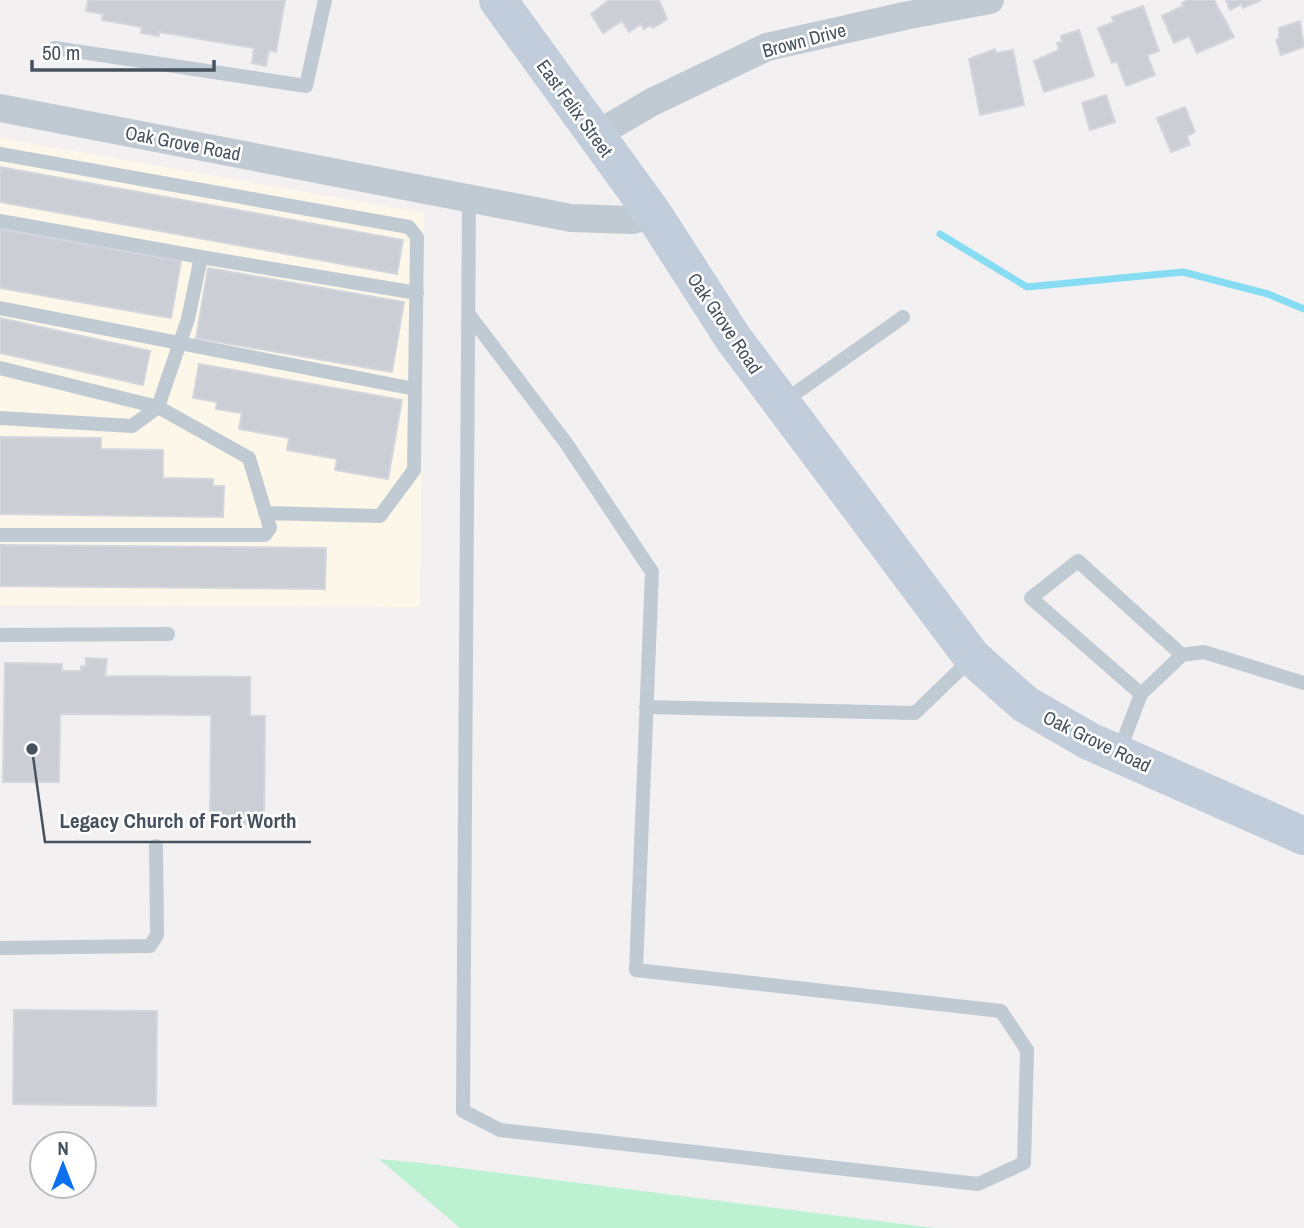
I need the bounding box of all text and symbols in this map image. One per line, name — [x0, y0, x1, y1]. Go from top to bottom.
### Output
street label: Brown Drive — [759, 16, 849, 64]
scale bar — [32, 28, 214, 72]
text: 50 m — [42, 38, 80, 67]
street label: East Felix Street — [531, 54, 620, 162]
street label: Oak Grove Road — [123, 119, 243, 167]
street label: Oak Grove Road — [682, 267, 768, 379]
street label: Oak Grove Road — [1039, 704, 1155, 778]
callout: Legacy Church of Fort Worth — [45, 800, 311, 842]
text: Legacy Church of Fort Worth — [59, 806, 297, 835]
north arrow — [28, 1130, 98, 1200]
text: N — [57, 1135, 69, 1161]

